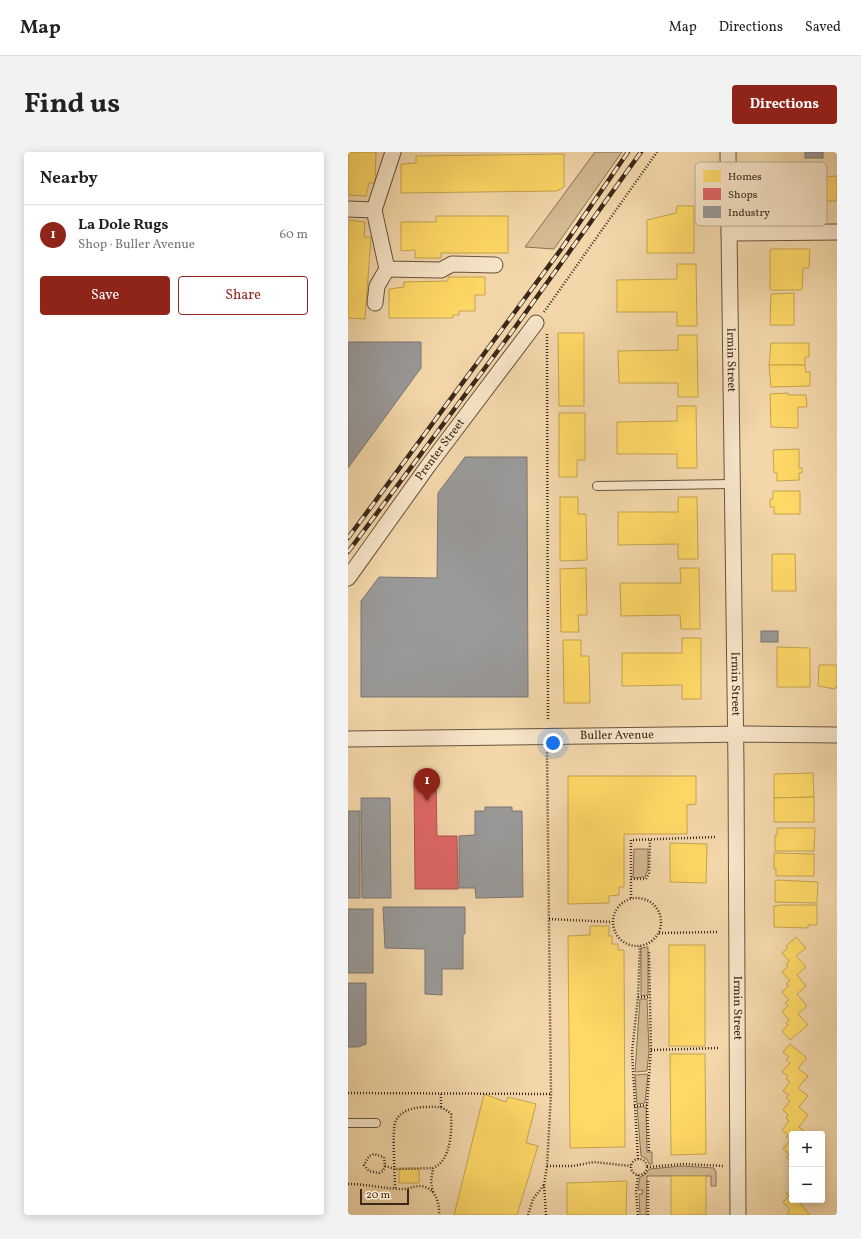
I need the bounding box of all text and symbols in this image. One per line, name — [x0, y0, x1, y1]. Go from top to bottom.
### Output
text: Map — [20, 15, 61, 41]
text: Map — [669, 18, 697, 37]
text: Directions — [719, 18, 783, 37]
text: Saved — [805, 18, 841, 37]
text: Find us — [24, 85, 120, 124]
button: Directions — [732, 85, 837, 124]
legend — [695, 162, 827, 226]
text: Nearby — [40, 167, 98, 190]
text: Homes — [728, 170, 762, 185]
text: Shops — [728, 188, 758, 203]
text: Industry — [728, 206, 770, 221]
text: La Dole Rugs — [78, 215, 168, 236]
text: 1 — [50, 226, 56, 244]
text: 60 m — [280, 226, 308, 244]
text: Shop · Buller Avenue — [78, 236, 195, 254]
button: Save — [40, 276, 170, 315]
button: Share — [178, 276, 308, 315]
street label: Irmin Street — [722, 328, 739, 392]
street label: Prenter Street — [412, 416, 469, 484]
street label: Irmin Street — [727, 652, 743, 716]
street label: Buller Avenue — [580, 727, 654, 744]
your location — [543, 733, 563, 753]
pin: 1 — [414, 768, 440, 801]
street label: Irmin Street — [729, 976, 745, 1040]
map controls — [789, 1131, 825, 1203]
button: + — [789, 1131, 825, 1167]
button: − — [789, 1167, 825, 1203]
scale bar — [360, 1187, 409, 1206]
text: 20 m — [366, 1188, 390, 1203]

